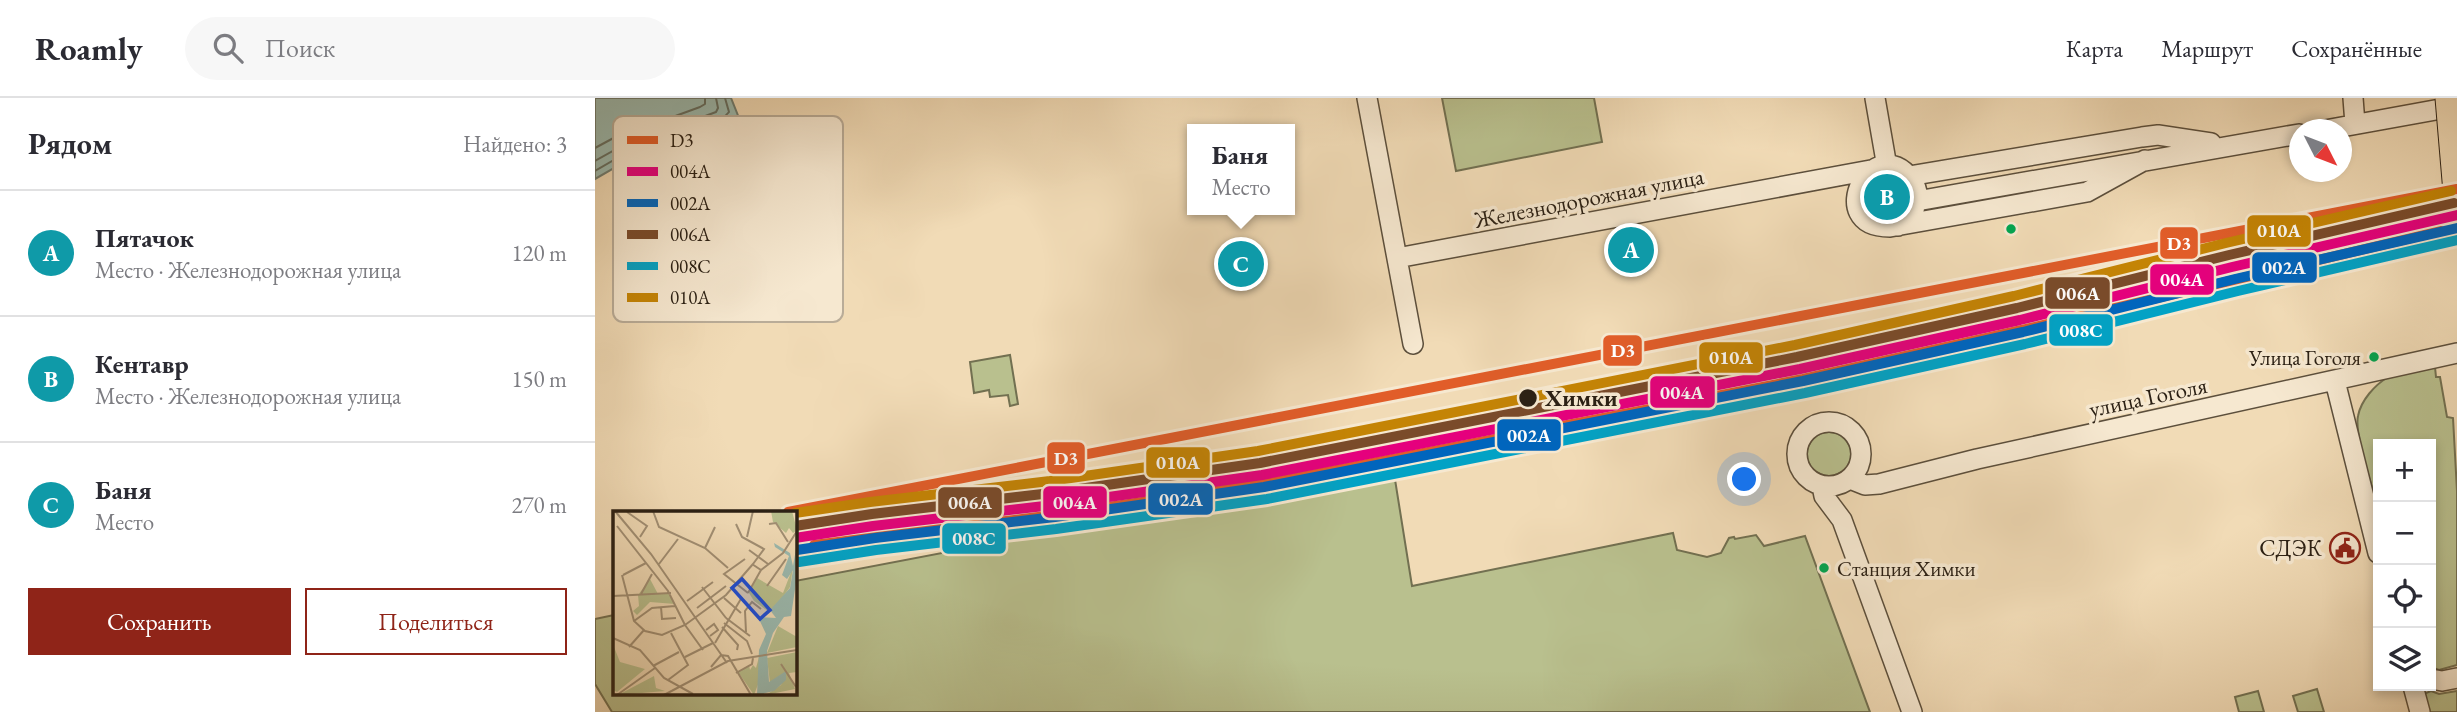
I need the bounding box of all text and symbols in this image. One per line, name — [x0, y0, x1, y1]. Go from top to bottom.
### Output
search box — [185, 17, 675, 80]
text: Roamly — [35, 27, 143, 70]
icon: search — [209, 29, 247, 67]
text: Поиск — [265, 31, 335, 65]
text: Карта — [2066, 33, 2123, 64]
text: Маршрут — [2161, 33, 2253, 64]
text: Сохранённые — [2291, 33, 2422, 64]
legend — [613, 116, 843, 322]
north arrow — [2289, 119, 2352, 182]
text: Рядом — [28, 124, 112, 163]
popup — [1187, 124, 1295, 215]
text: D3 — [670, 128, 693, 153]
text: Найдено: 3 — [463, 129, 567, 159]
text: Баня — [1211, 138, 1268, 172]
text: 004А — [670, 159, 711, 184]
street label: Железнодорожная улица — [1471, 161, 1707, 235]
pin: B — [1864, 171, 1910, 223]
text: Место — [1211, 172, 1271, 202]
text: 002А — [670, 191, 711, 216]
line badge: 010А — [2246, 214, 2312, 248]
text: 010А — [2257, 218, 2301, 243]
text: Пятачок — [95, 221, 194, 255]
text: 006А — [670, 222, 711, 247]
unlabelled marker — [2004, 222, 2018, 236]
pin: A — [1608, 224, 1654, 276]
line badge: D3 — [2159, 226, 2199, 260]
text: D3 — [2167, 231, 2191, 256]
text: A — [43, 238, 59, 268]
text: 120 m — [511, 238, 567, 268]
pin: C — [1218, 238, 1264, 290]
line badge: 002А — [2251, 251, 2318, 284]
text: 008С — [670, 254, 711, 279]
text: Место · Железнодорожная улица — [95, 255, 401, 285]
text: 002А — [2262, 255, 2306, 280]
line badge: 004А — [2149, 263, 2215, 296]
text: 004А — [2160, 267, 2204, 292]
line badge: 006А — [2044, 276, 2111, 310]
text: 006А — [2056, 281, 2100, 306]
text: 010А — [670, 285, 711, 310]
line badge: 008С — [2048, 313, 2114, 347]
text: 008С — [2059, 318, 2103, 343]
line badge: D3 — [1602, 334, 1643, 367]
text: D3 — [1611, 338, 1635, 363]
line badge: 010А — [1698, 341, 1764, 374]
place label: Улица Гоголя — [2248, 344, 2361, 371]
text: 010А — [1709, 345, 1753, 370]
text: Кентавр — [95, 347, 189, 381]
marker: Улица Гоголя — [2367, 350, 2381, 364]
text: B — [44, 364, 58, 394]
text: 150 m — [511, 364, 567, 394]
street label: улица Гоголя — [2086, 370, 2210, 424]
line badge: 004А — [1649, 375, 1716, 409]
text: 004А — [1660, 380, 1704, 405]
text: Место · Железнодорожная улица — [95, 381, 401, 411]
place label: Химки — [1544, 383, 1618, 413]
marker: Химки — [1517, 387, 1539, 409]
line badge: 002А — [1496, 418, 1562, 452]
text: 002А — [1507, 423, 1551, 448]
map controls — [2373, 439, 2436, 691]
button: + — [2373, 439, 2436, 502]
line badge: D3 — [1046, 441, 1086, 475]
text: D3 — [1054, 446, 1078, 471]
line badge: 010А — [1145, 446, 1211, 479]
text: 010А — [1156, 450, 1200, 475]
your location — [1727, 462, 1761, 496]
text: Баня — [95, 473, 152, 507]
line badge: 002А — [1147, 482, 1214, 516]
line badge: 004А — [1042, 485, 1108, 519]
line badge: 006А — [937, 486, 1003, 519]
text: 002А — [1159, 487, 1203, 512]
text: C — [43, 490, 59, 520]
text: 270 m — [511, 490, 567, 520]
text: 006А — [948, 490, 992, 515]
text: 004А — [1053, 490, 1097, 515]
button: − — [2373, 502, 2436, 565]
text: Место — [95, 507, 154, 537]
inset map — [613, 511, 796, 694]
line badge: 008С — [941, 522, 1007, 555]
text: 008С — [952, 526, 996, 551]
public building icon: СДЭК — [2328, 531, 2362, 565]
place label: СДЭК — [2259, 533, 2323, 563]
place label: Станция Химки — [1837, 555, 1976, 582]
marker: Станция Химки — [1817, 561, 1831, 575]
button: locate — [2373, 565, 2436, 628]
button: Сохранить — [28, 588, 291, 655]
button: Поделиться — [305, 588, 567, 655]
button: layers — [2373, 628, 2436, 691]

